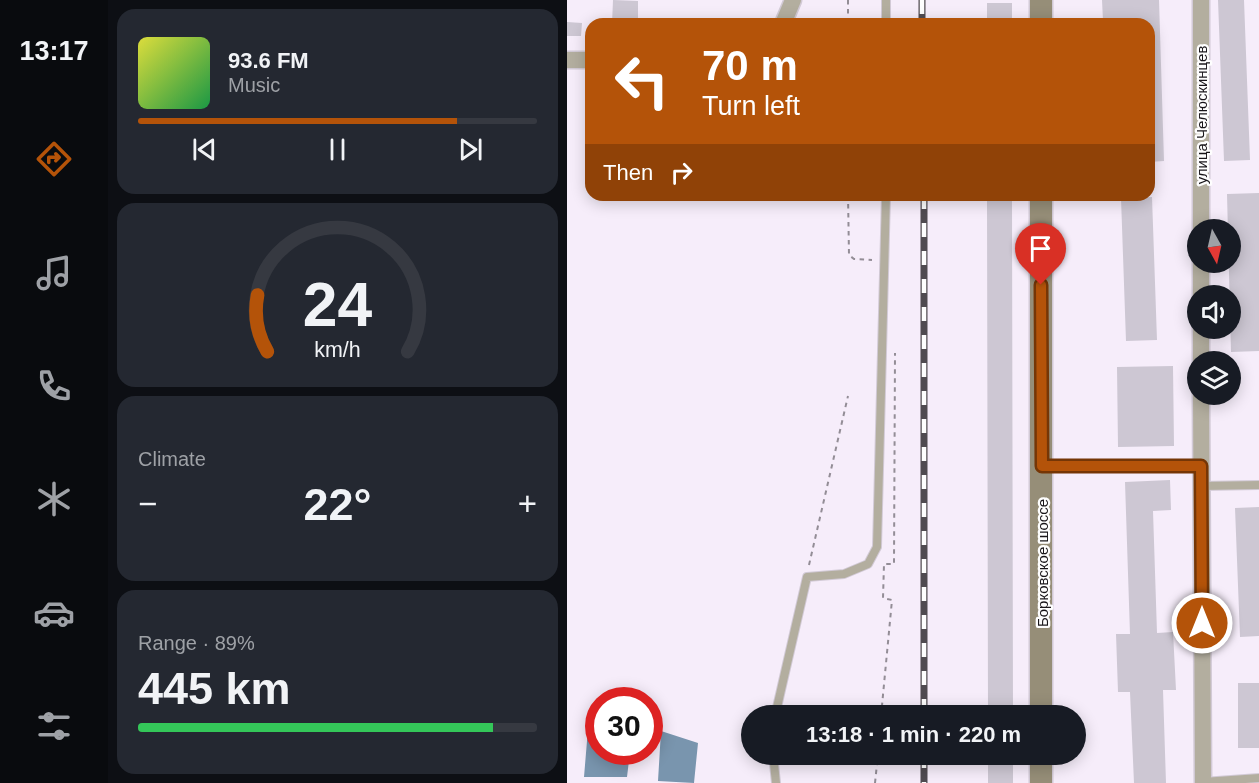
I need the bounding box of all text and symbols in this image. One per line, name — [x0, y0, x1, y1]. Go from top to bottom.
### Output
text: 13:17 — [19, 36, 89, 66]
icon: left — [603, 42, 681, 120]
text: 70 m — [702, 42, 798, 89]
street label: улица Челюскинцев — [1193, 46, 1210, 184]
text: 93.6 FM — [228, 48, 309, 73]
text: Music — [228, 74, 280, 96]
text: Turn left — [702, 91, 800, 121]
icon: previous — [188, 133, 221, 166]
icon: pause — [321, 133, 354, 166]
icon: next — [454, 133, 487, 166]
icon: directions — [33, 138, 75, 180]
icon: right — [665, 156, 698, 189]
text: Then — [603, 160, 653, 185]
north arrow — [1187, 219, 1241, 273]
map controls — [1187, 219, 1241, 405]
pin — [1015, 223, 1066, 285]
icon: arrive — [1024, 232, 1057, 265]
icon: music — [33, 252, 75, 294]
text: 24 — [303, 270, 372, 339]
button: sound — [1187, 285, 1241, 339]
text: km/h — [314, 338, 361, 362]
button: layers — [1187, 351, 1241, 405]
icon: phone — [33, 365, 75, 407]
text: Climate — [138, 448, 206, 470]
icon: climate — [33, 478, 75, 520]
text: 22° — [303, 479, 372, 530]
text: − — [138, 485, 157, 522]
text: + — [518, 485, 537, 522]
street label: Борковское шоссе — [1034, 499, 1051, 627]
position arrow — [1170, 591, 1234, 655]
icon: car — [33, 592, 75, 634]
text: Range · 89% — [138, 632, 255, 654]
text: 445 km — [138, 663, 291, 714]
speed limit sign: 30 — [585, 687, 663, 765]
icon: filters — [33, 705, 75, 747]
text: 13:18 · 1 min · 220 m — [806, 722, 1021, 747]

